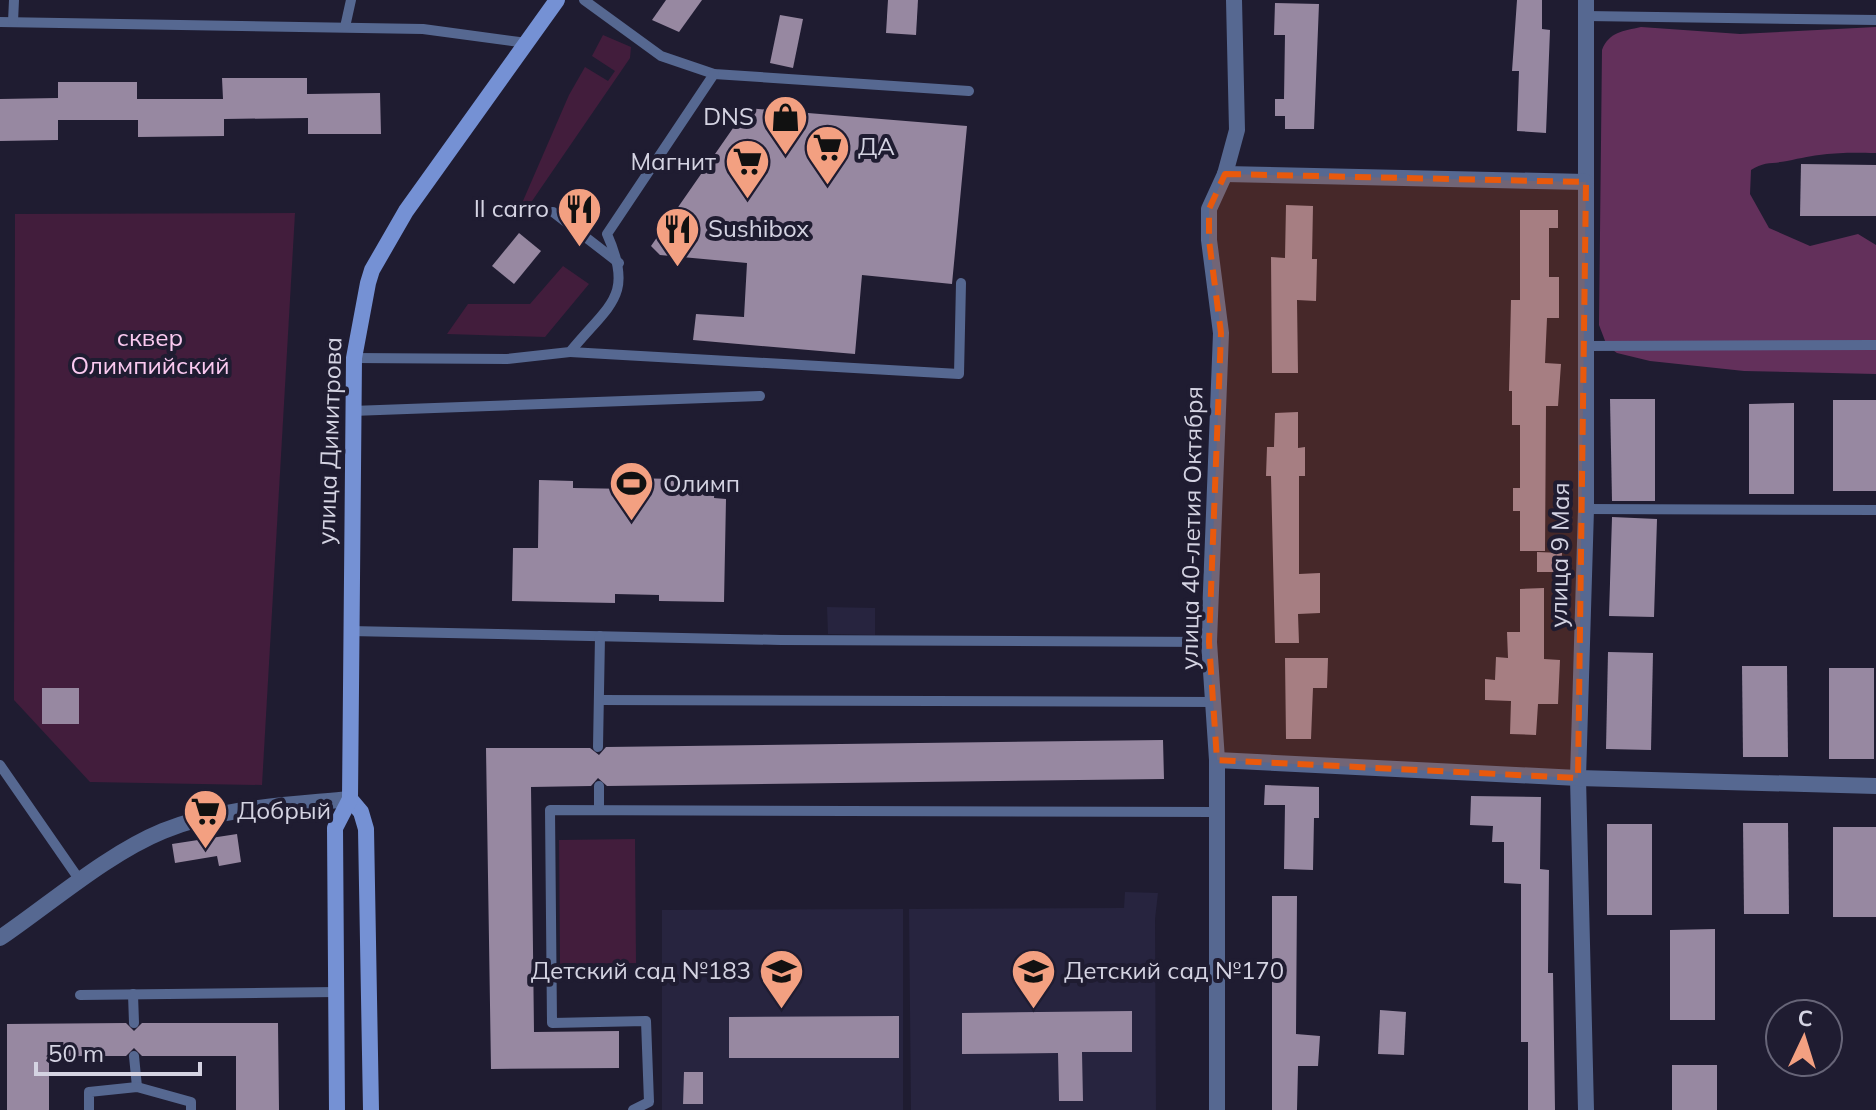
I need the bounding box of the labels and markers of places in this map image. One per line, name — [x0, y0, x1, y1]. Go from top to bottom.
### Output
shop icon: DNS — [761, 93, 809, 156]
place label: DNS — [703, 101, 754, 131]
supermarket icon: ДА — [803, 123, 851, 186]
place label: ДА — [858, 131, 895, 161]
supermarket icon: Магнит — [723, 138, 771, 201]
place label: Магнит — [631, 146, 716, 176]
restaurant icon: Il carro — [556, 185, 604, 248]
place label: Il carro — [474, 193, 549, 223]
restaurant icon: Sushibox — [653, 205, 701, 268]
place label: Sushibox — [708, 213, 809, 243]
sports icon: Олимп — [608, 460, 656, 523]
place label: Олимп — [663, 468, 740, 498]
supermarket icon: Добрый — [182, 787, 230, 850]
place label: Добрый — [237, 795, 331, 825]
school or university icon: Детский сад №183 — [758, 947, 806, 1010]
school or university icon: Детский сад №170 — [1009, 947, 1057, 1010]
place label: Детский сад №183 — [531, 955, 751, 985]
place label: Детский сад №170 — [1064, 955, 1284, 985]

